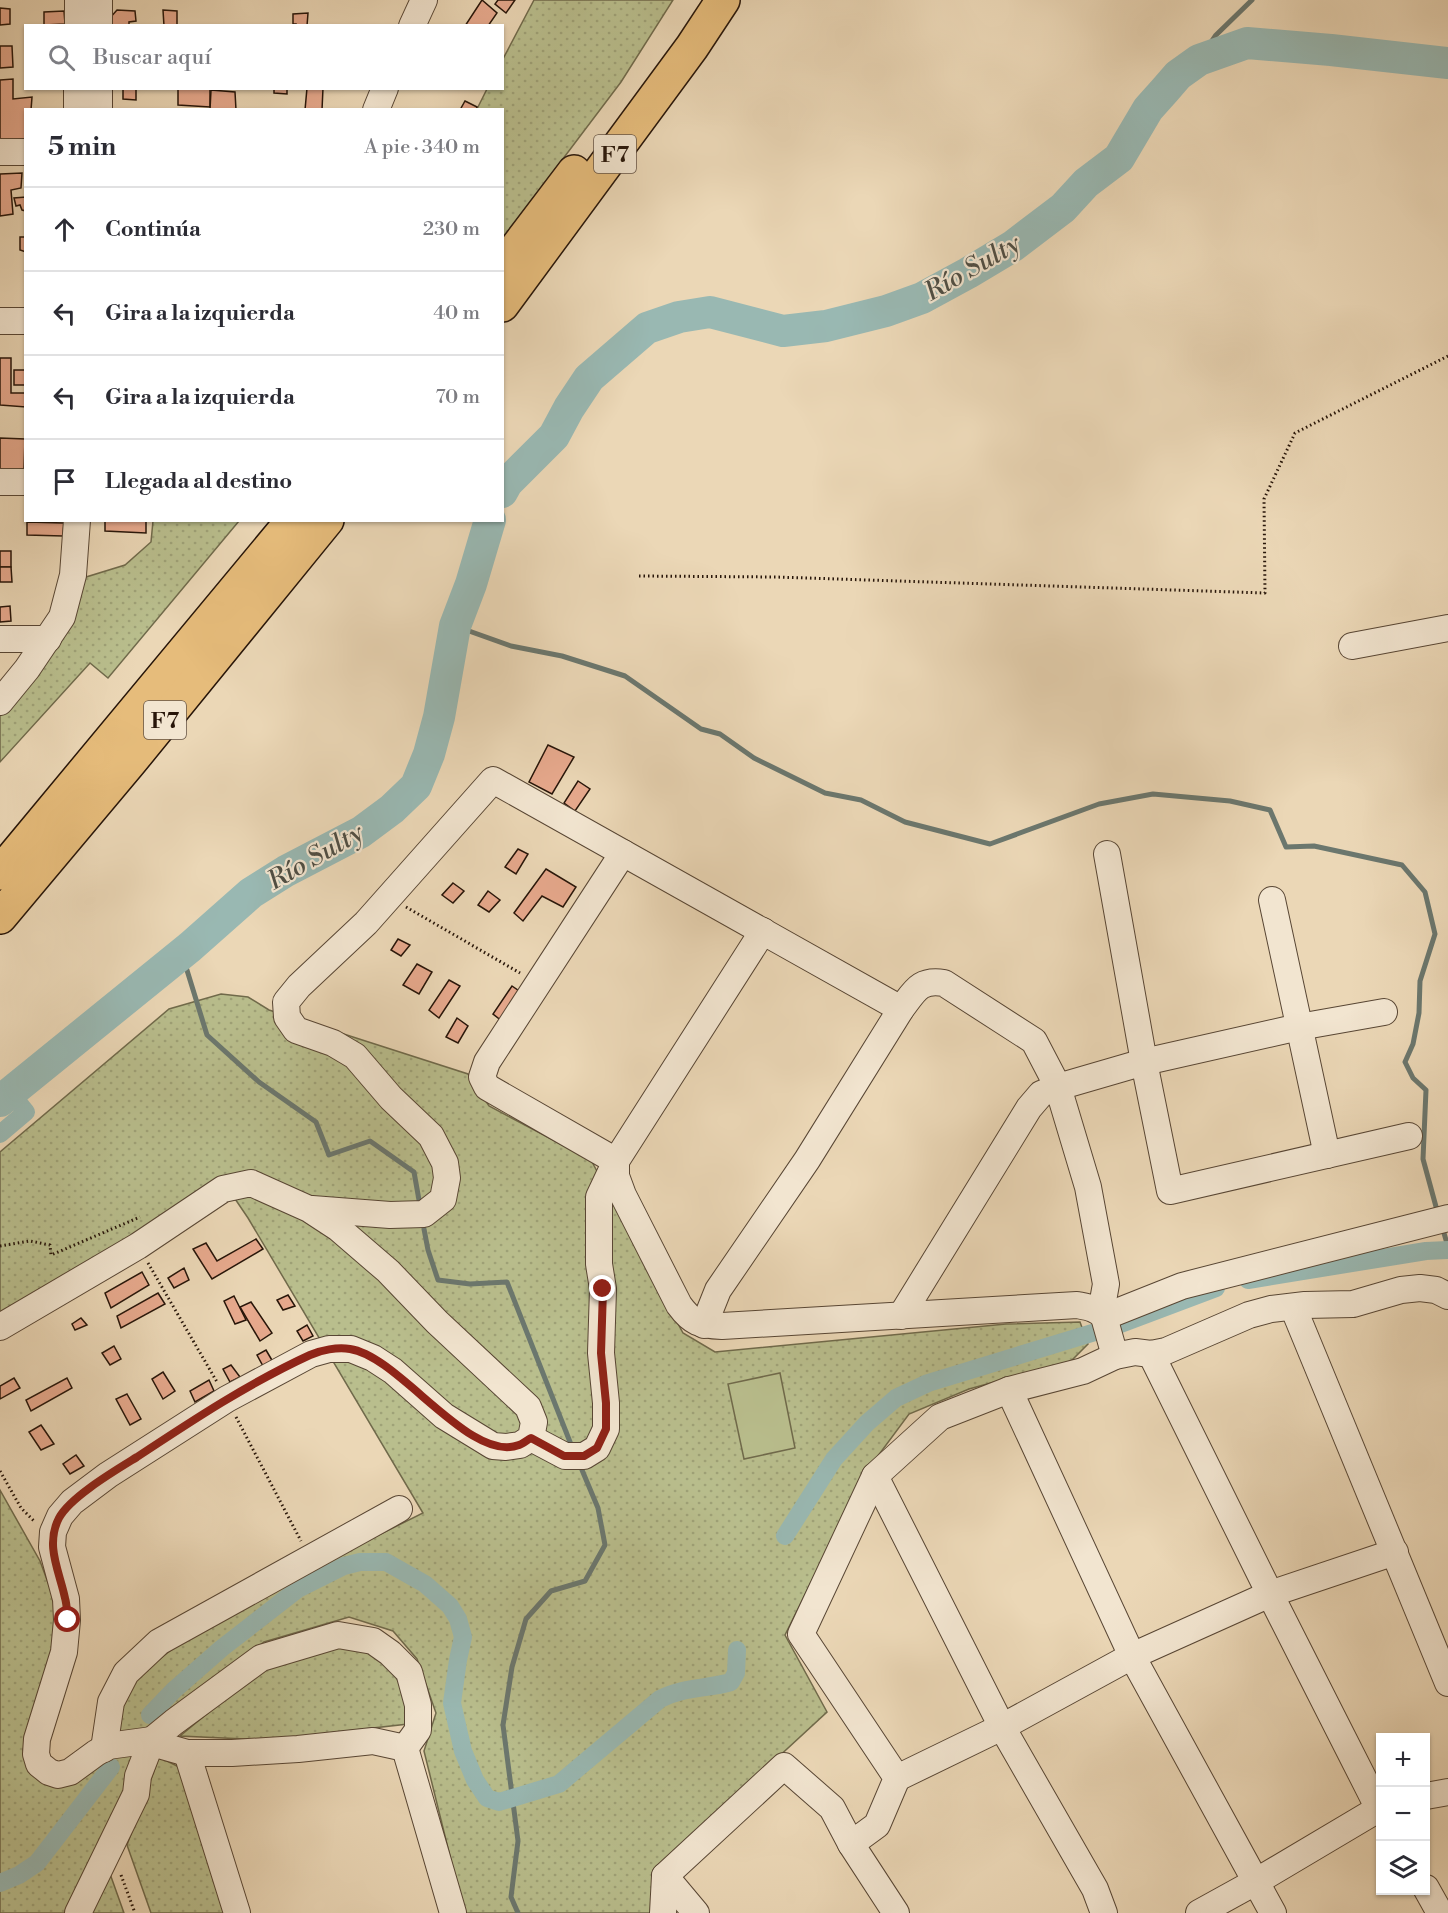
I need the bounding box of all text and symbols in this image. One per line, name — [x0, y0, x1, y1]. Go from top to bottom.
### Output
search box — [24, 24, 504, 90]
icon: search — [45, 41, 78, 74]
text: Buscar aquí — [93, 44, 211, 71]
text: 5 min — [48, 131, 116, 163]
text: A pie · 340 m — [364, 135, 480, 160]
road number: F7 — [594, 135, 636, 173]
icon: ahead — [48, 213, 81, 246]
text: Continúa — [105, 216, 201, 243]
text: 230 m — [423, 217, 480, 242]
water label: Río Sulty — [918, 227, 1027, 309]
icon: left — [48, 297, 81, 330]
text: Gira a la izquierda — [105, 300, 295, 327]
text: 40 m — [433, 301, 480, 326]
icon: left — [48, 381, 81, 414]
text: Gira a la izquierda — [105, 384, 295, 411]
text: 70 m — [436, 385, 480, 410]
icon: arrive — [48, 465, 81, 498]
text: Llegada al destino — [105, 468, 292, 495]
road number: F7 — [144, 701, 186, 739]
water label: Río Sulty — [261, 816, 370, 898]
route end — [589, 1275, 615, 1301]
route start — [54, 1606, 80, 1632]
map controls — [1376, 1733, 1430, 1895]
button: + — [1376, 1733, 1430, 1787]
button: − — [1376, 1787, 1430, 1841]
button: layers — [1376, 1841, 1430, 1895]

